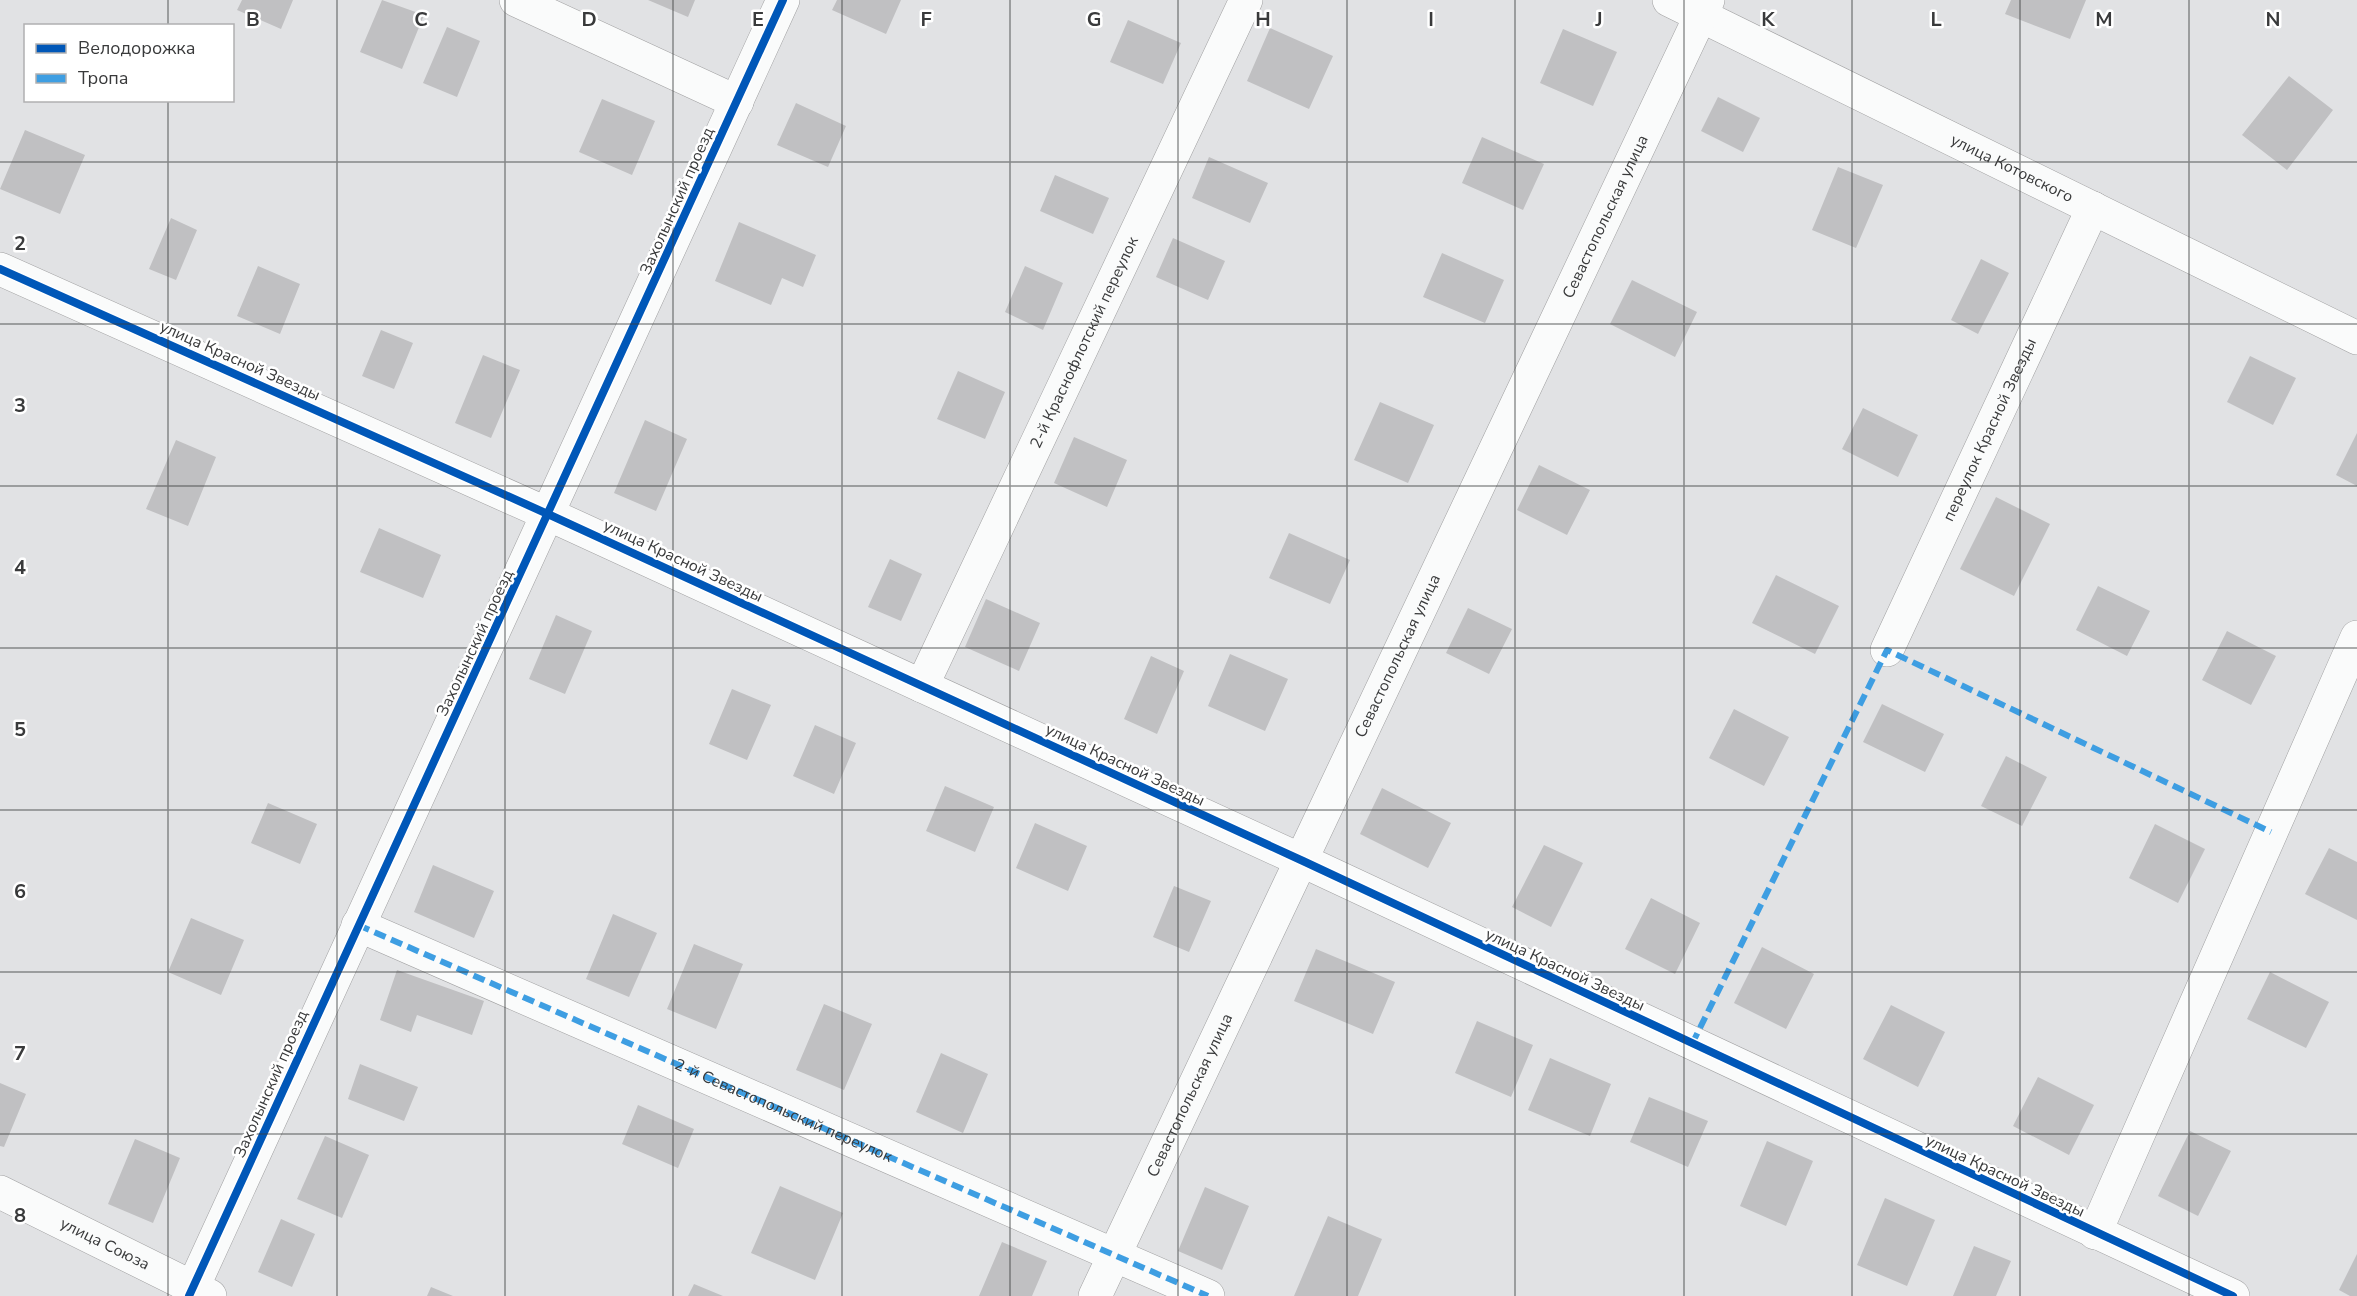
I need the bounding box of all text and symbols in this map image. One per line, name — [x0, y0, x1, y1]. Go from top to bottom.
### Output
text: B — [246, 6, 260, 33]
text: C — [414, 6, 428, 33]
text: D — [581, 6, 597, 33]
text: E — [752, 6, 764, 33]
text: F — [920, 6, 932, 33]
text: G — [1087, 6, 1101, 33]
text: H — [1255, 6, 1271, 33]
text: I — [1428, 6, 1434, 33]
text: J — [1594, 6, 1603, 33]
text: K — [1761, 6, 1775, 33]
text: L — [1930, 6, 1942, 33]
text: M — [2095, 6, 2113, 33]
text: N — [2266, 6, 2280, 33]
legend — [24, 24, 234, 102]
text: Велодорожка — [78, 36, 195, 60]
text: Тропа — [78, 66, 129, 90]
street label: Захолынский проезд — [635, 123, 720, 278]
street label: улица Котовского — [1947, 129, 2077, 208]
street label: Севастопольская улица — [1557, 131, 1654, 302]
text: 2 — [14, 230, 26, 257]
street label: 2-й Краснофлотский переулок — [1025, 232, 1144, 452]
street label: улица Красной Звезды — [156, 316, 324, 406]
street label: переулок Красной Звезды — [1937, 335, 2042, 525]
text: 3 — [14, 392, 26, 419]
street label: улица Красной Звезды — [600, 514, 766, 608]
text: 4 — [14, 554, 26, 581]
street label: Захолынский проезд — [431, 566, 519, 720]
street label: Севастопольская улица — [1350, 571, 1446, 741]
text: 5 — [14, 716, 26, 743]
street label: улица Красной Звезды — [1042, 718, 1208, 812]
text: 6 — [14, 878, 26, 905]
street label: улица Красной Звезды — [1482, 923, 1648, 1017]
street label: Захолынский проезд — [229, 1006, 314, 1161]
street label: Севастопольская улица — [1142, 1010, 1238, 1181]
text: 7 — [14, 1040, 26, 1067]
street label: 2-й Севастопольский переулок — [671, 1053, 896, 1168]
street label: улица Красной Звезды — [1922, 1129, 2088, 1223]
text: 8 — [14, 1202, 26, 1229]
street label: улица Союза — [56, 1212, 153, 1275]

